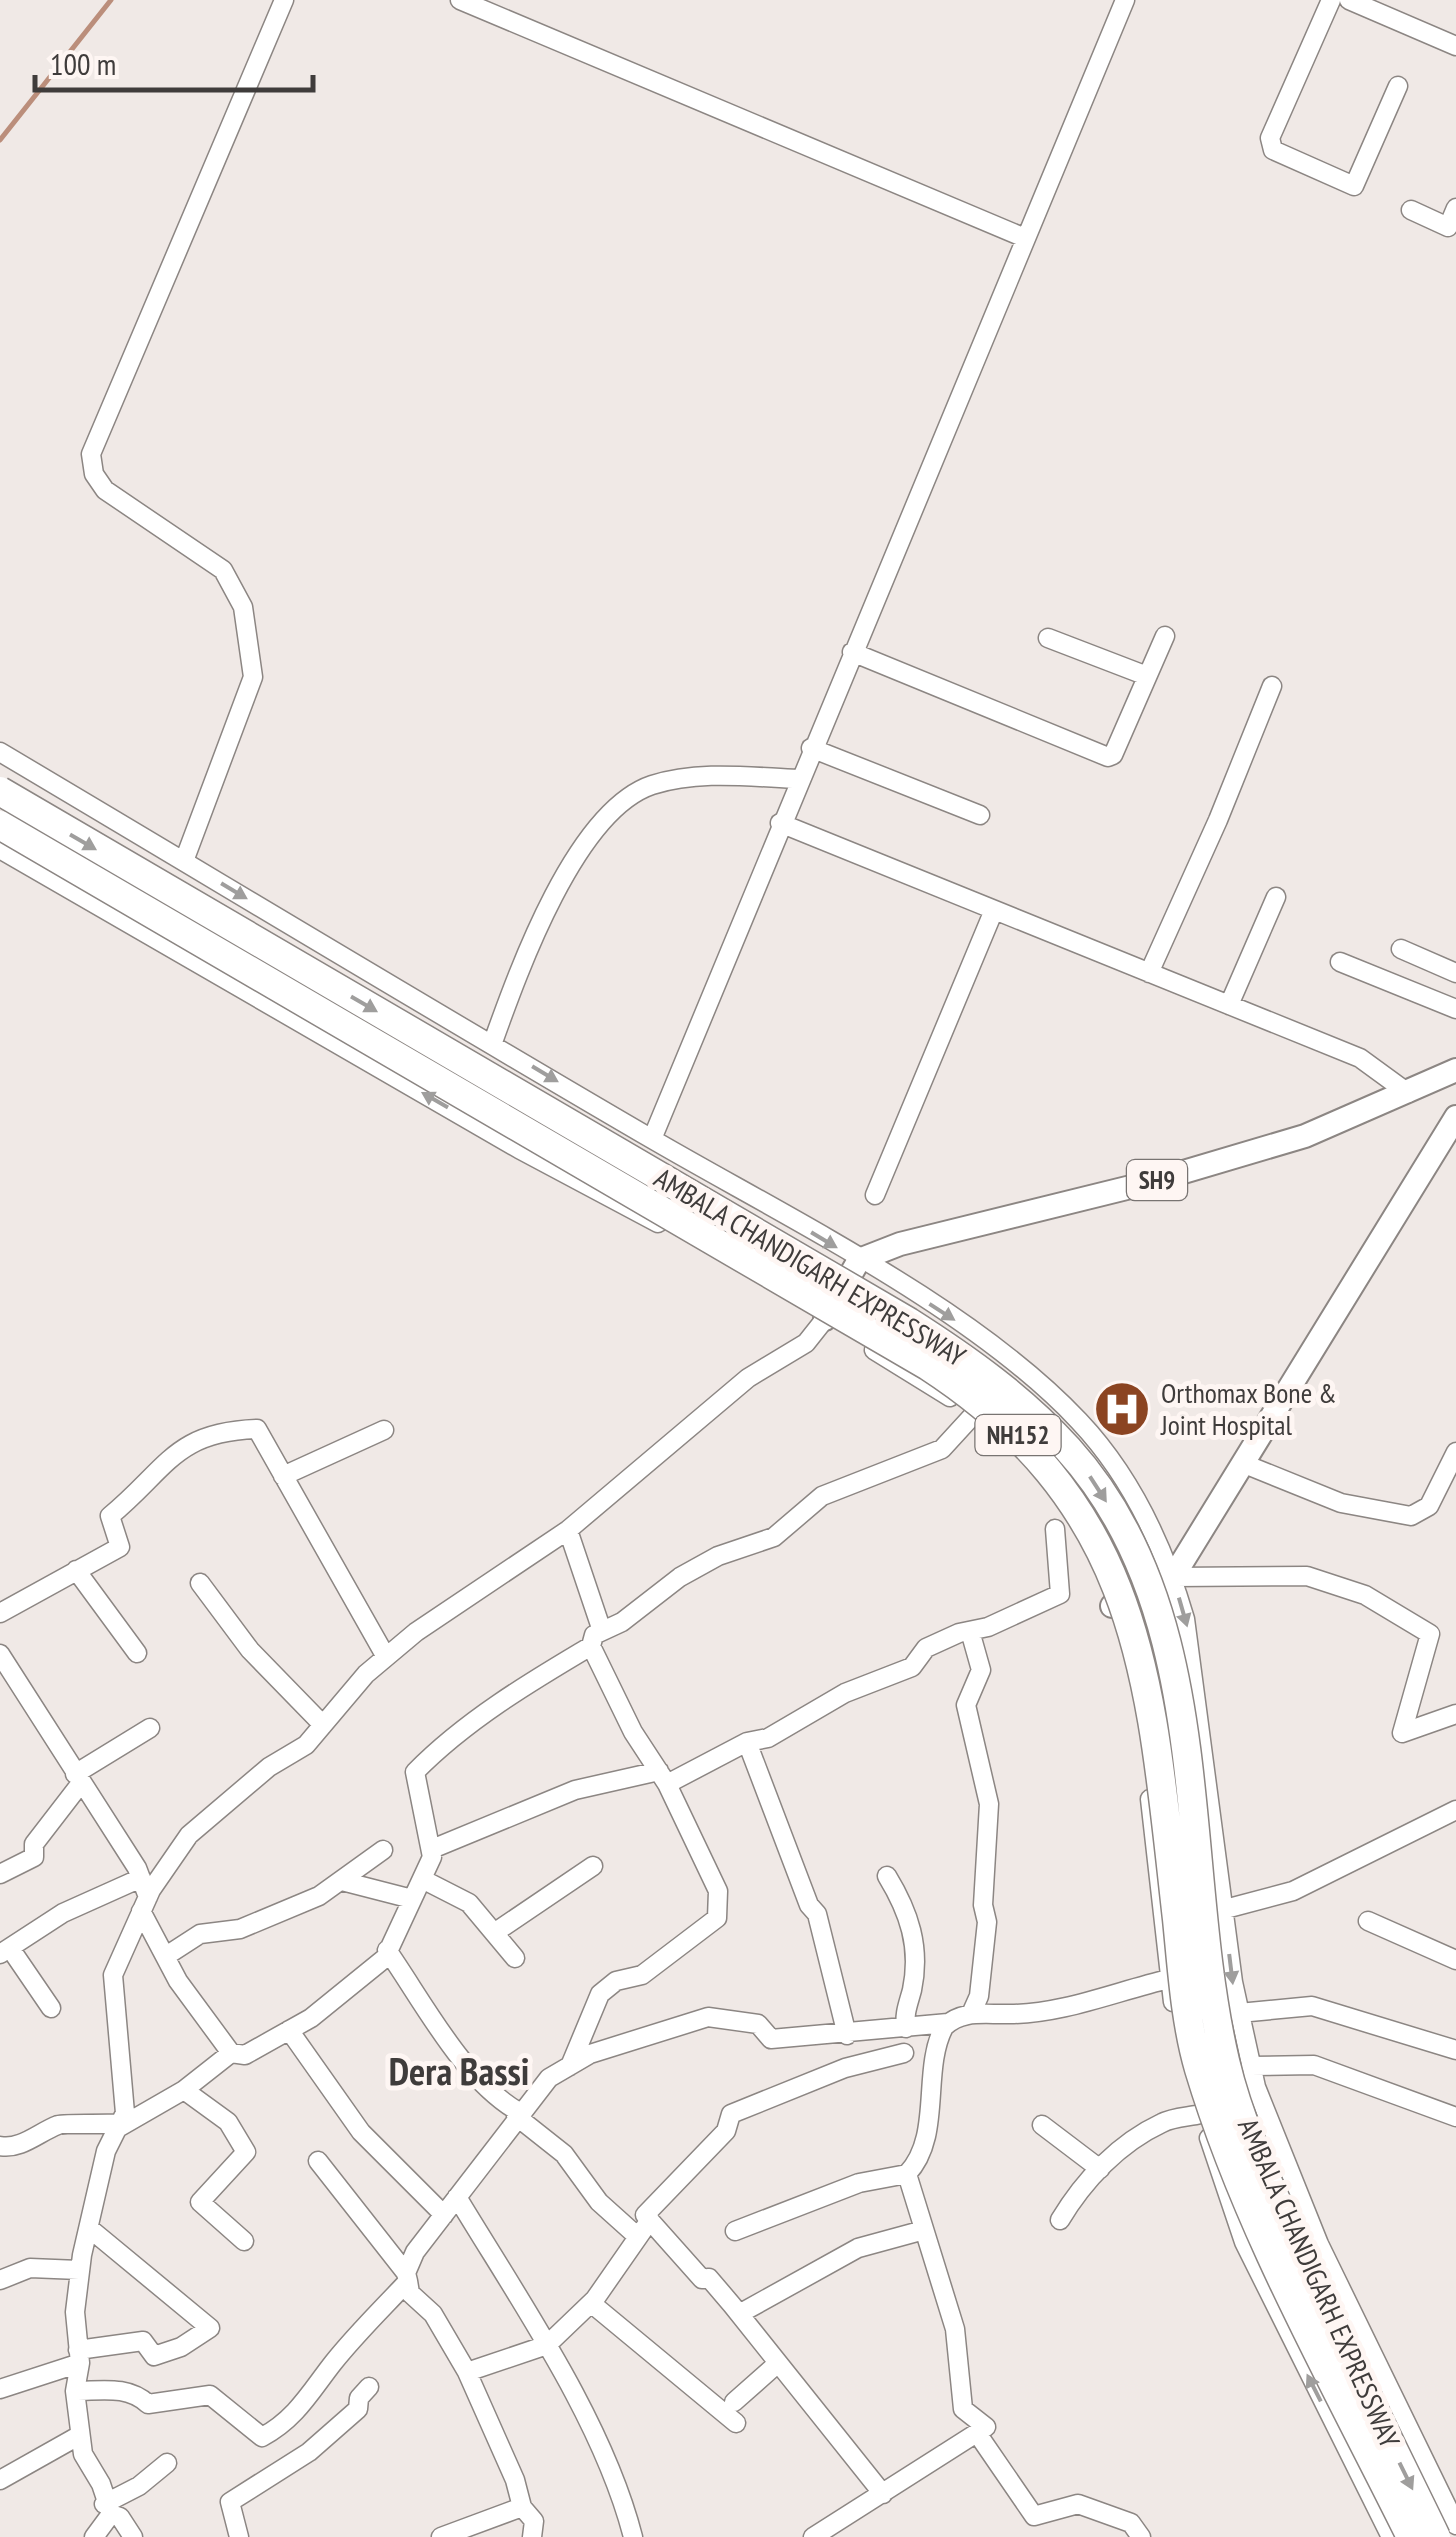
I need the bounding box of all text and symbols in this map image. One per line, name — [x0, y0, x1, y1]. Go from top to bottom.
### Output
scale bar — [35, 30, 312, 92]
text: 100 m — [50, 44, 116, 83]
one-way arrow — [69, 833, 97, 850]
one-way arrow — [220, 882, 248, 899]
one-way arrow — [350, 996, 379, 1013]
one-way arrow — [531, 1065, 559, 1082]
one-way arrow — [421, 1091, 449, 1109]
street label: AMBALA CHANDIGARH EXPRESSWAY — [648, 1159, 973, 1374]
road number: SH9 — [1127, 1160, 1187, 1200]
one-way arrow — [810, 1230, 838, 1248]
one-way arrow — [928, 1303, 956, 1321]
place label: Orthomax Bone & Joint Hospital — [1160, 1374, 1337, 1443]
hospital icon: Orthomax Bone & Joint Hospital — [1092, 1379, 1152, 1439]
road number: NH152 — [976, 1415, 1060, 1455]
one-way arrow — [1088, 1476, 1107, 1503]
one-way arrow — [1176, 1597, 1191, 1628]
one-way arrow — [1223, 1953, 1239, 1985]
district label: Dera Bassi — [389, 2046, 529, 2095]
street label: AMBALA CHANDIGARH EXPRESSWAY — [1230, 2112, 1409, 2454]
one-way arrow — [1306, 2373, 1323, 2402]
one-way arrow — [1398, 2462, 1415, 2491]

